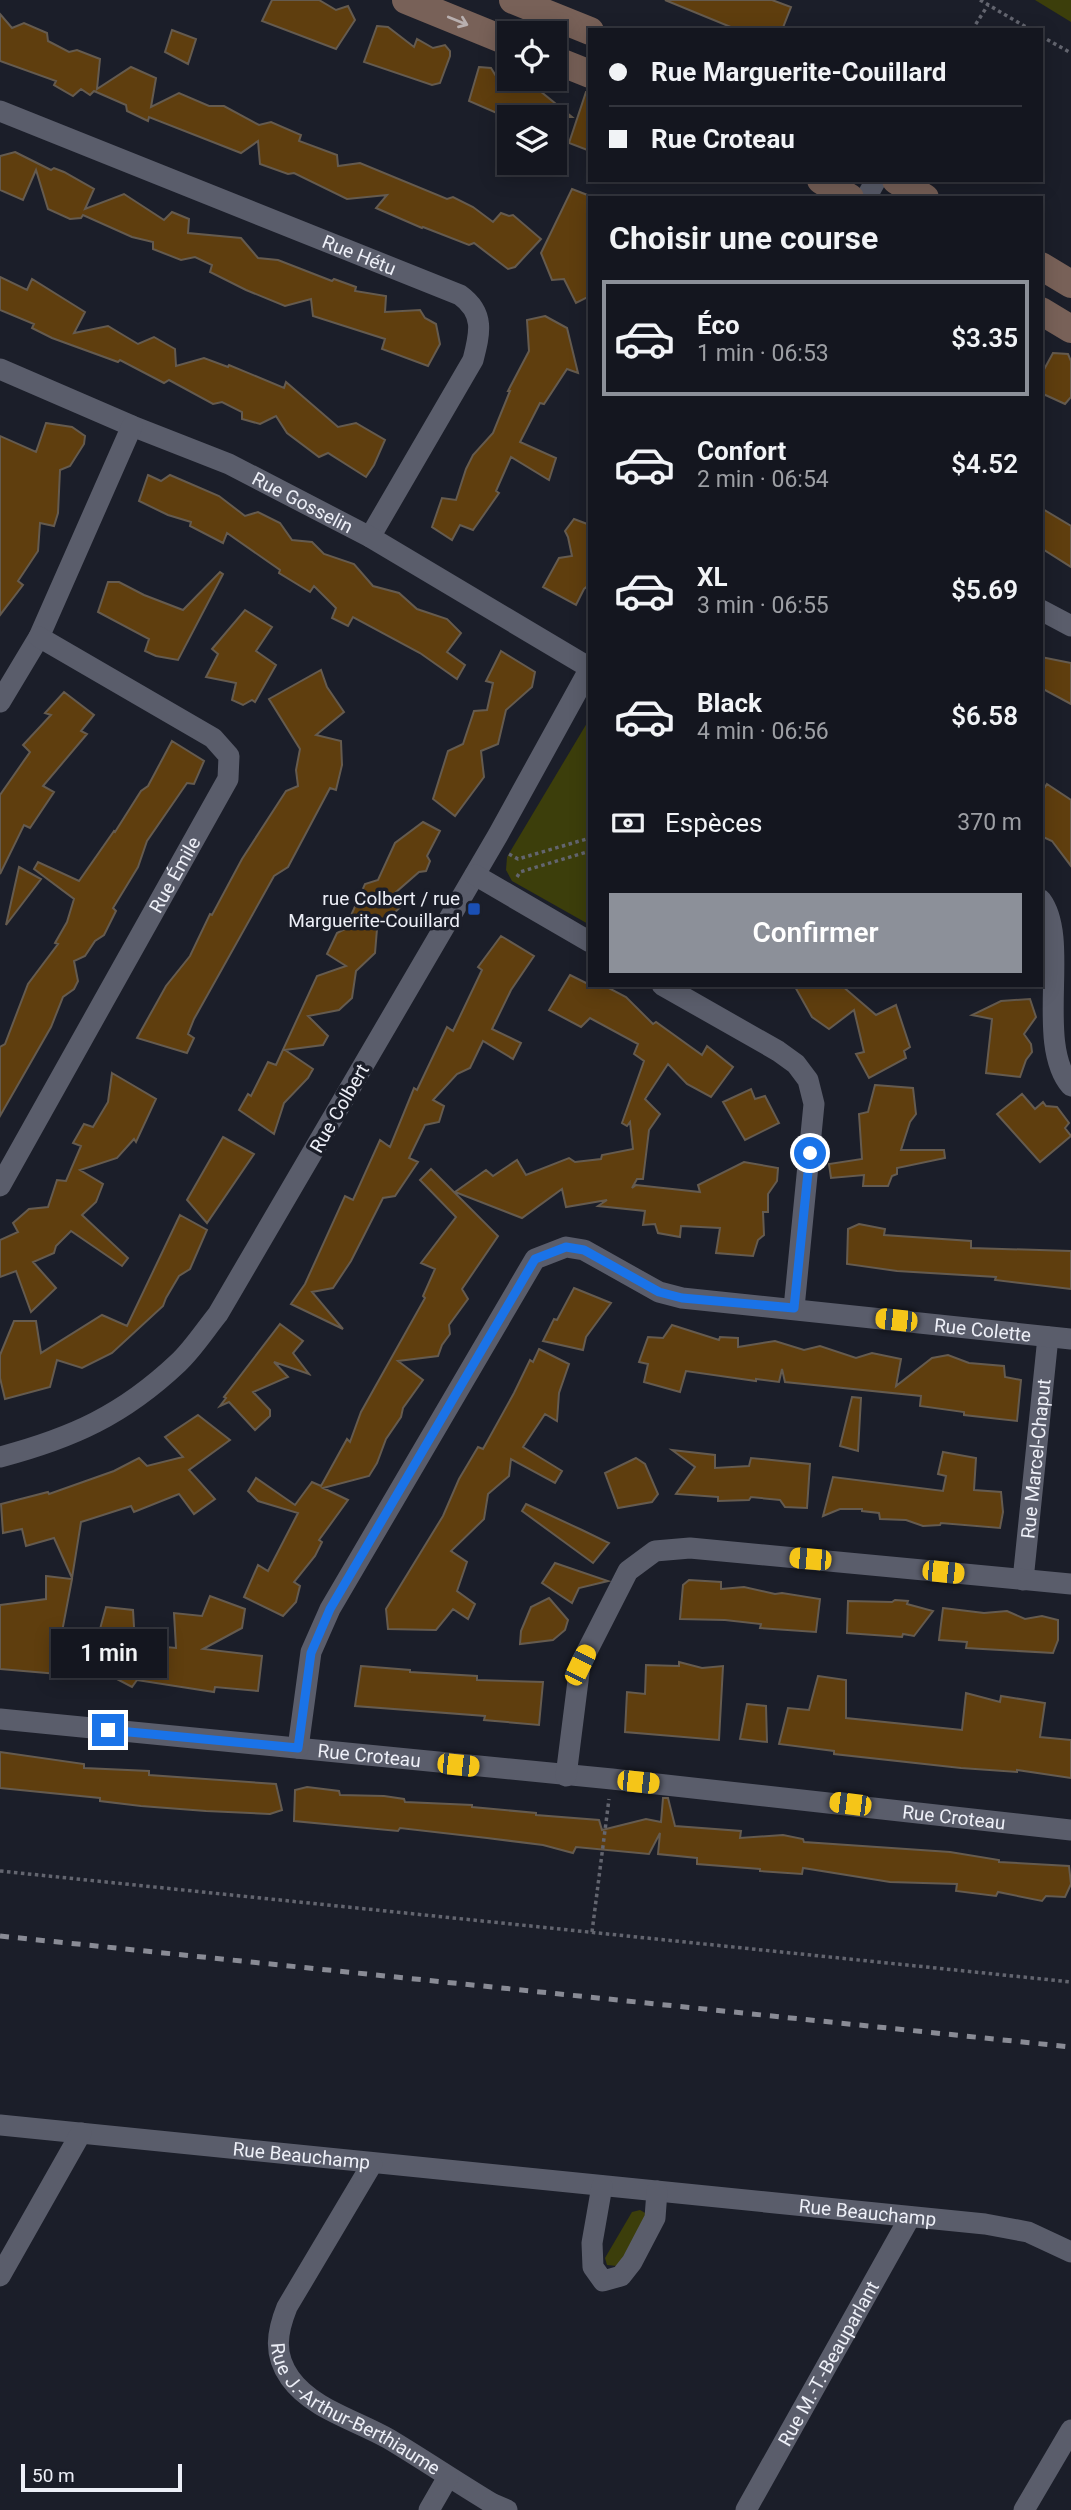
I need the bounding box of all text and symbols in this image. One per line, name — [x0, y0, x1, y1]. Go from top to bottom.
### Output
one-way arrow — [446, 15, 468, 28]
map controls — [497, 21, 567, 175]
button: locate — [497, 21, 567, 91]
text: Rue Marguerite-Couillard — [651, 57, 946, 87]
button: layers — [497, 105, 567, 175]
text: Rue Croteau — [651, 124, 795, 154]
text: Choisir une course — [609, 219, 878, 257]
street label: Rue Hétu — [319, 230, 399, 280]
icon: car — [613, 307, 676, 370]
text: Éco — [697, 310, 740, 340]
text: $3.35 — [951, 323, 1018, 353]
text: 1 min · 06:53 — [697, 340, 829, 367]
icon: car — [613, 433, 676, 496]
text: Confort — [697, 436, 786, 466]
text: $4.52 — [951, 449, 1018, 479]
text: 2 min · 06:54 — [697, 466, 829, 493]
street label: Rue Gosselin — [248, 467, 357, 538]
icon: car — [613, 559, 676, 622]
text: XL — [697, 562, 728, 592]
text: $5.69 — [951, 575, 1018, 605]
text: 3 min · 06:55 — [697, 592, 829, 619]
icon: car — [613, 685, 676, 748]
text: Black — [697, 688, 762, 718]
text: $6.58 — [951, 701, 1018, 731]
text: 4 min · 06:56 — [697, 718, 829, 745]
icon: cash — [609, 804, 647, 842]
text: Espèces — [665, 808, 762, 838]
text: 370 m — [957, 809, 1022, 836]
street label: Rue Émile — [144, 833, 205, 917]
place label: rue Colbert / rue Marguerite-Couillard — [288, 887, 460, 932]
button: Confirmer — [609, 893, 1022, 973]
marker: rue Colbert / rue Marguerite-Couillard — [466, 901, 482, 917]
street label: Rue Colbert — [305, 1060, 374, 1157]
route start — [794, 1137, 826, 1169]
car — [875, 1307, 918, 1333]
street label: Rue Colette — [933, 1314, 1032, 1347]
street label: Rue Marcel-Chaput — [1016, 1378, 1056, 1540]
car — [789, 1547, 832, 1571]
car — [922, 1559, 965, 1585]
callout: 1 min — [50, 1628, 166, 1678]
text: 1 min — [80, 1640, 138, 1667]
car — [562, 1642, 599, 1688]
route end — [92, 1714, 124, 1746]
street label: Rue Croteau — [317, 1739, 422, 1772]
car — [437, 1752, 480, 1778]
car — [617, 1769, 660, 1795]
car — [828, 1791, 873, 1817]
street label: Rue Croteau — [901, 1800, 1007, 1835]
street label: Rue Beauchamp — [232, 2137, 371, 2174]
street label: Rue Beauchamp — [798, 2194, 937, 2231]
street label: Rue M.-T.-Beauparlant — [773, 2277, 884, 2450]
street label: Rue J.-Arthur-Berthiaume — [266, 2342, 444, 2480]
scale bar — [21, 2461, 182, 2493]
text: 50 m — [32, 2464, 75, 2487]

